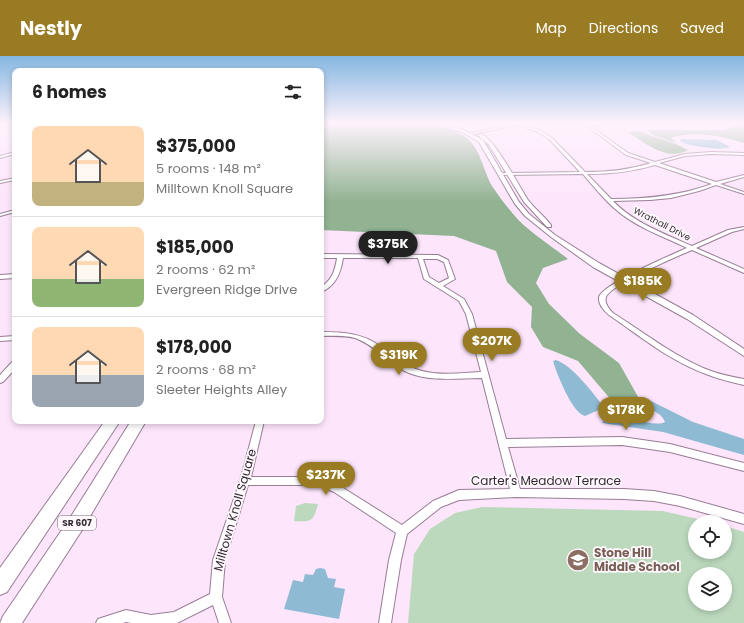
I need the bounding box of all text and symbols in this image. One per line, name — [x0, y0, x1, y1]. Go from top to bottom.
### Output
text: Nestly — [20, 15, 82, 42]
text: Map — [536, 18, 567, 38]
text: Directions — [589, 18, 658, 38]
text: Saved — [680, 18, 724, 38]
text: 6 homes — [32, 80, 107, 104]
icon: filters — [282, 81, 304, 103]
text: $375,000 — [156, 134, 236, 158]
icon: home — [64, 142, 112, 190]
text: 5 rooms · 148 m² — [156, 159, 261, 178]
text: Milltown Knoll Square — [156, 179, 293, 198]
street label: Wrathall Drive — [631, 204, 693, 244]
pin: $375K — [360, 231, 416, 265]
text: $375K — [368, 234, 408, 253]
text: $185,000 — [156, 235, 234, 259]
icon: home — [64, 243, 112, 291]
text: 2 rooms · 62 m² — [156, 260, 255, 279]
pin: $185K — [615, 268, 671, 302]
text: $185K — [623, 271, 663, 290]
text: Evergreen Ridge Drive — [156, 280, 297, 299]
pin: $207K — [464, 328, 520, 362]
text: $207K — [472, 331, 512, 350]
text: $178,000 — [156, 335, 232, 359]
pin: $319K — [371, 342, 427, 376]
icon: home — [64, 343, 112, 391]
text: $319K — [380, 345, 418, 364]
text: 2 rooms · 68 m² — [156, 360, 256, 379]
text: Sleeter Heights Alley — [156, 380, 287, 399]
pin: $178K — [598, 397, 654, 431]
text: $178K — [607, 400, 645, 419]
street label: Milltown Knoll Square — [209, 447, 260, 573]
pin: $237K — [298, 462, 354, 496]
text: $237K — [306, 465, 346, 484]
street label: Carter's Meadow Terrace — [471, 472, 621, 489]
map controls — [688, 515, 732, 611]
button: locate — [688, 515, 732, 559]
road number: SR 607 — [58, 516, 96, 530]
place label: Stone Hill Middle School — [594, 544, 680, 575]
school or university icon: Stone Hill Middle School — [565, 547, 591, 573]
button: layers — [688, 567, 732, 611]

